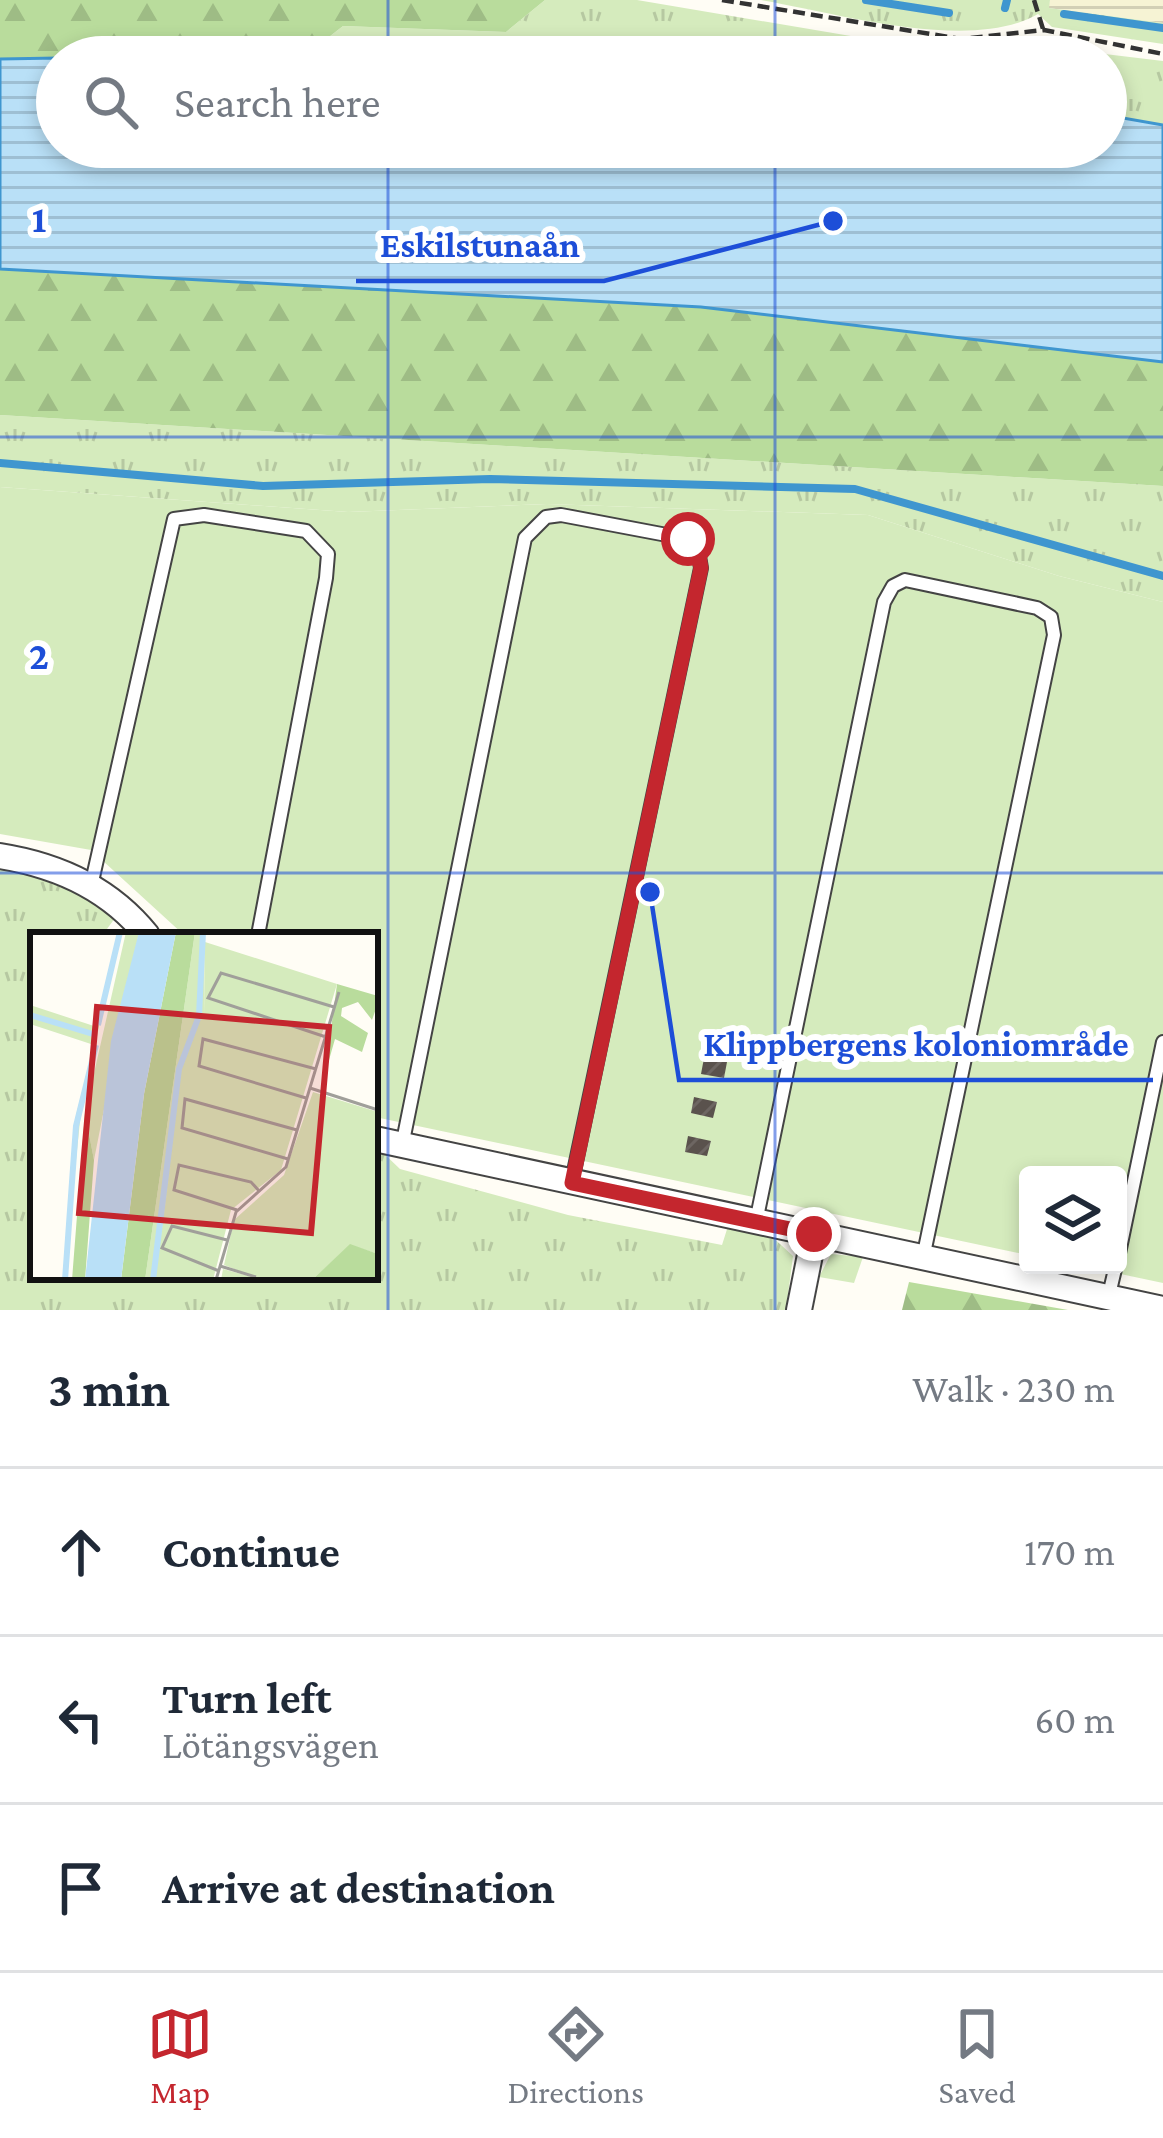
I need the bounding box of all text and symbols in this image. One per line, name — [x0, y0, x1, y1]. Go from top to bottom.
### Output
search box — [36, 36, 1127, 168]
icon: search — [78, 69, 144, 135]
text: Search here — [174, 77, 381, 127]
text: 1 — [32, 197, 46, 240]
callout: Eskilstunaån — [356, 209, 604, 281]
text: Eskilstunaån — [380, 225, 580, 265]
route start — [661, 512, 715, 566]
text: 2 — [29, 634, 49, 677]
inset map — [30, 932, 378, 1280]
callout: Klippbergens koloniområde — [679, 1008, 1153, 1080]
text: Klippbergens koloniområde — [703, 1024, 1129, 1064]
map controls — [1019, 1166, 1127, 1274]
button: layers — [1019, 1166, 1127, 1274]
route end — [787, 1207, 841, 1261]
text: 3 min — [48, 1360, 170, 1417]
text: Walk · 230 m — [912, 1367, 1115, 1410]
icon: ahead — [48, 1519, 114, 1585]
text: Continue — [162, 1527, 340, 1577]
text: 170 m — [1024, 1530, 1115, 1573]
text: Turn left — [162, 1673, 331, 1723]
icon: left — [48, 1687, 114, 1753]
text: 60 m — [1034, 1698, 1115, 1741]
text: Lötängsvägen — [162, 1723, 379, 1766]
icon: arrive — [48, 1855, 114, 1921]
text: Arrive at destination — [162, 1863, 555, 1913]
tab: Map — [147, 2001, 213, 2110]
tab: Directions — [508, 2001, 644, 2110]
tab: Saved — [938, 2001, 1016, 2110]

